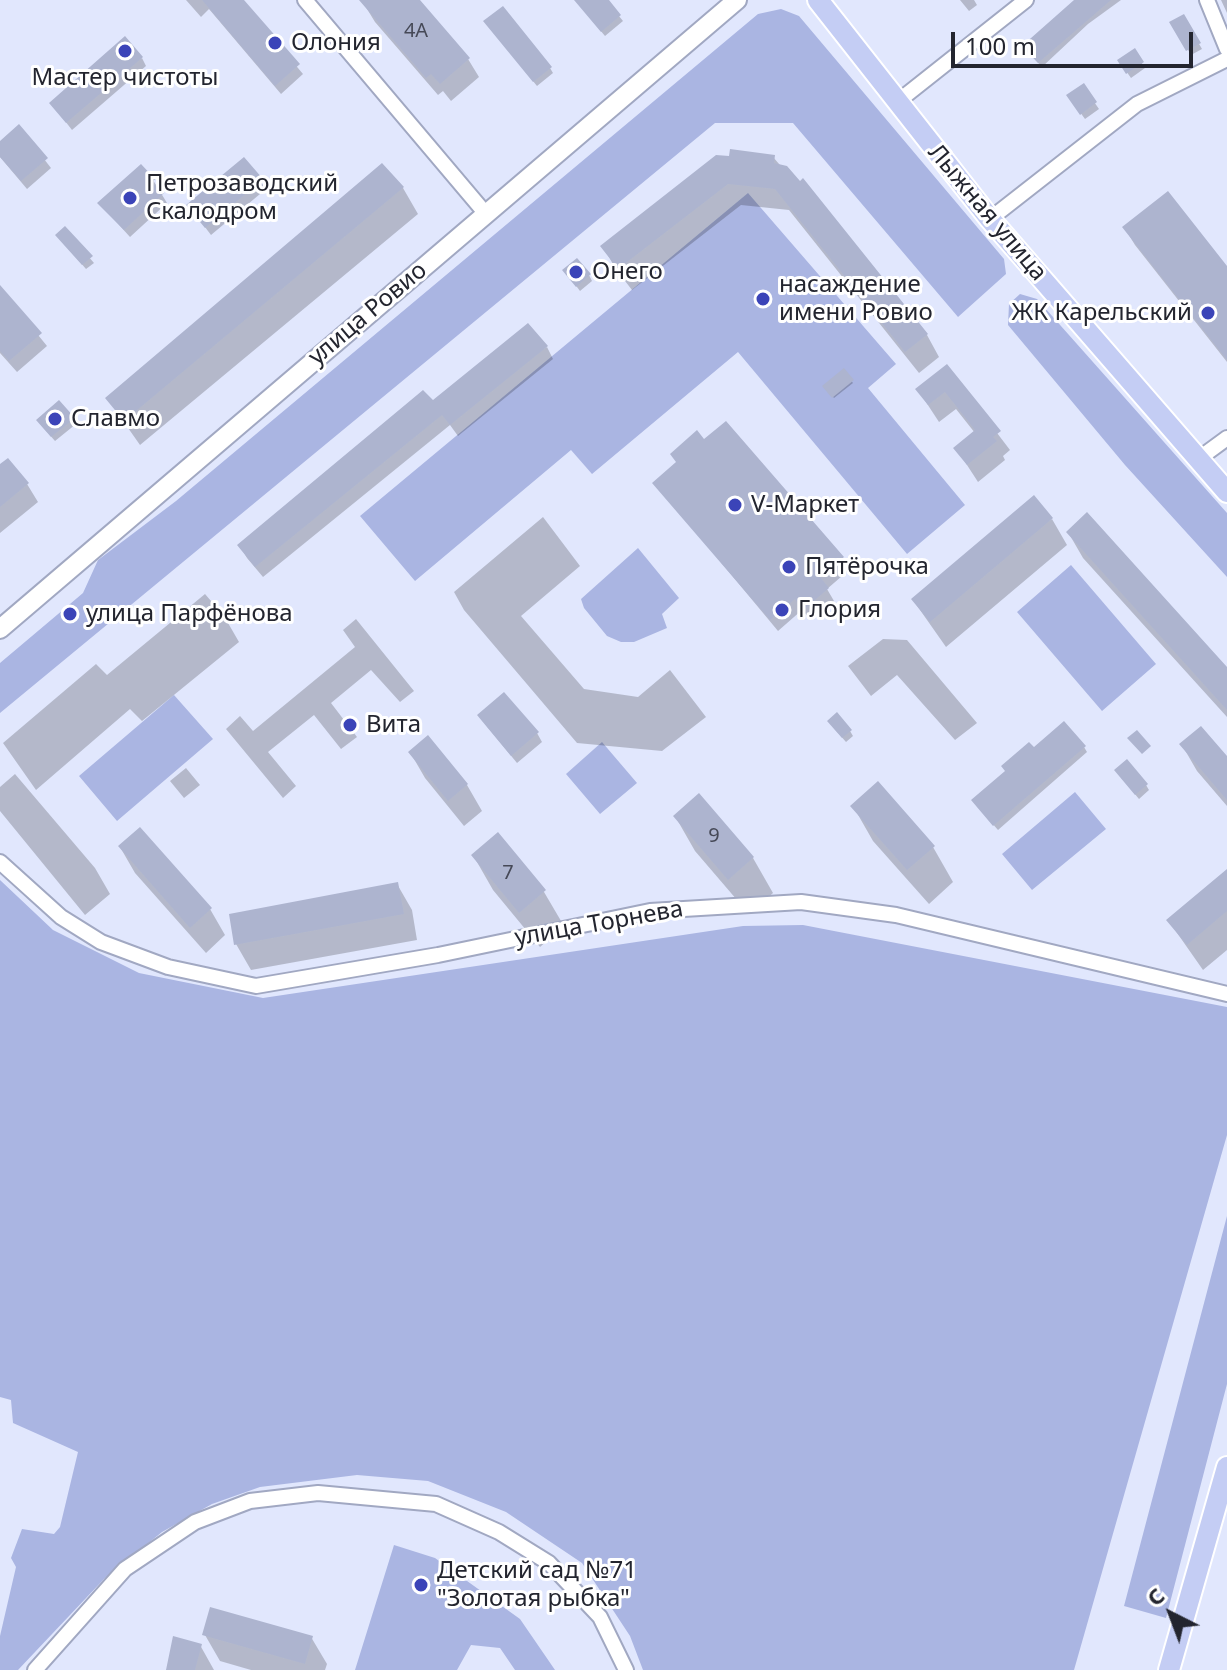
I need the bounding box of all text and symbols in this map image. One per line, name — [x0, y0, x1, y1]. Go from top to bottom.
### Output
scale bar — [955, 16, 1197, 66]
house number: 4А — [404, 19, 428, 43]
place label: Олония — [291, 29, 381, 57]
text: 100 m — [965, 29, 1035, 62]
marker: Олония — [266, 34, 284, 52]
marker: Мастер чистоты — [116, 42, 134, 60]
place label: Мастер чистоты — [31, 64, 219, 92]
street label: Лыжная улица — [922, 139, 1052, 287]
place label: Петрозаводский Скалодром — [146, 170, 338, 226]
marker: Петрозаводский Скалодром — [121, 189, 139, 207]
street label: улица Ровио — [303, 256, 433, 372]
place label: Онего — [592, 258, 663, 286]
marker: Онего — [567, 263, 585, 281]
place label: насаждение имени Ровио — [779, 271, 933, 327]
marker: насаждение имени Ровио — [754, 290, 772, 308]
place label: ЖК Карельский — [1012, 299, 1192, 327]
marker: ЖК Карельский — [1199, 304, 1217, 322]
place label: Славмо — [71, 405, 160, 433]
marker: Славмо — [46, 410, 64, 428]
place label: V-Маркет — [751, 491, 859, 519]
marker: V-Маркет — [726, 496, 744, 514]
place label: Пятёрочка — [805, 553, 929, 581]
marker: Пятёрочка — [780, 558, 798, 576]
place label: Глория — [798, 596, 881, 624]
place label: улица Парфёнова — [86, 600, 293, 628]
marker: Глория — [773, 601, 791, 619]
marker: улица Парфёнова — [61, 605, 79, 623]
place label: Вита — [366, 711, 421, 739]
marker: Вита — [341, 716, 359, 734]
house number: 9 — [708, 824, 720, 848]
house number: 7 — [502, 861, 514, 885]
street label: улица Торнева — [513, 895, 685, 953]
place label: Детский сад №71 "Золотая рыбка" — [437, 1557, 637, 1613]
north arrow — [1131, 1574, 1211, 1654]
marker: Детский сад №71 "Золотая рыбка" — [412, 1576, 430, 1594]
text: С — [1140, 1580, 1170, 1612]

